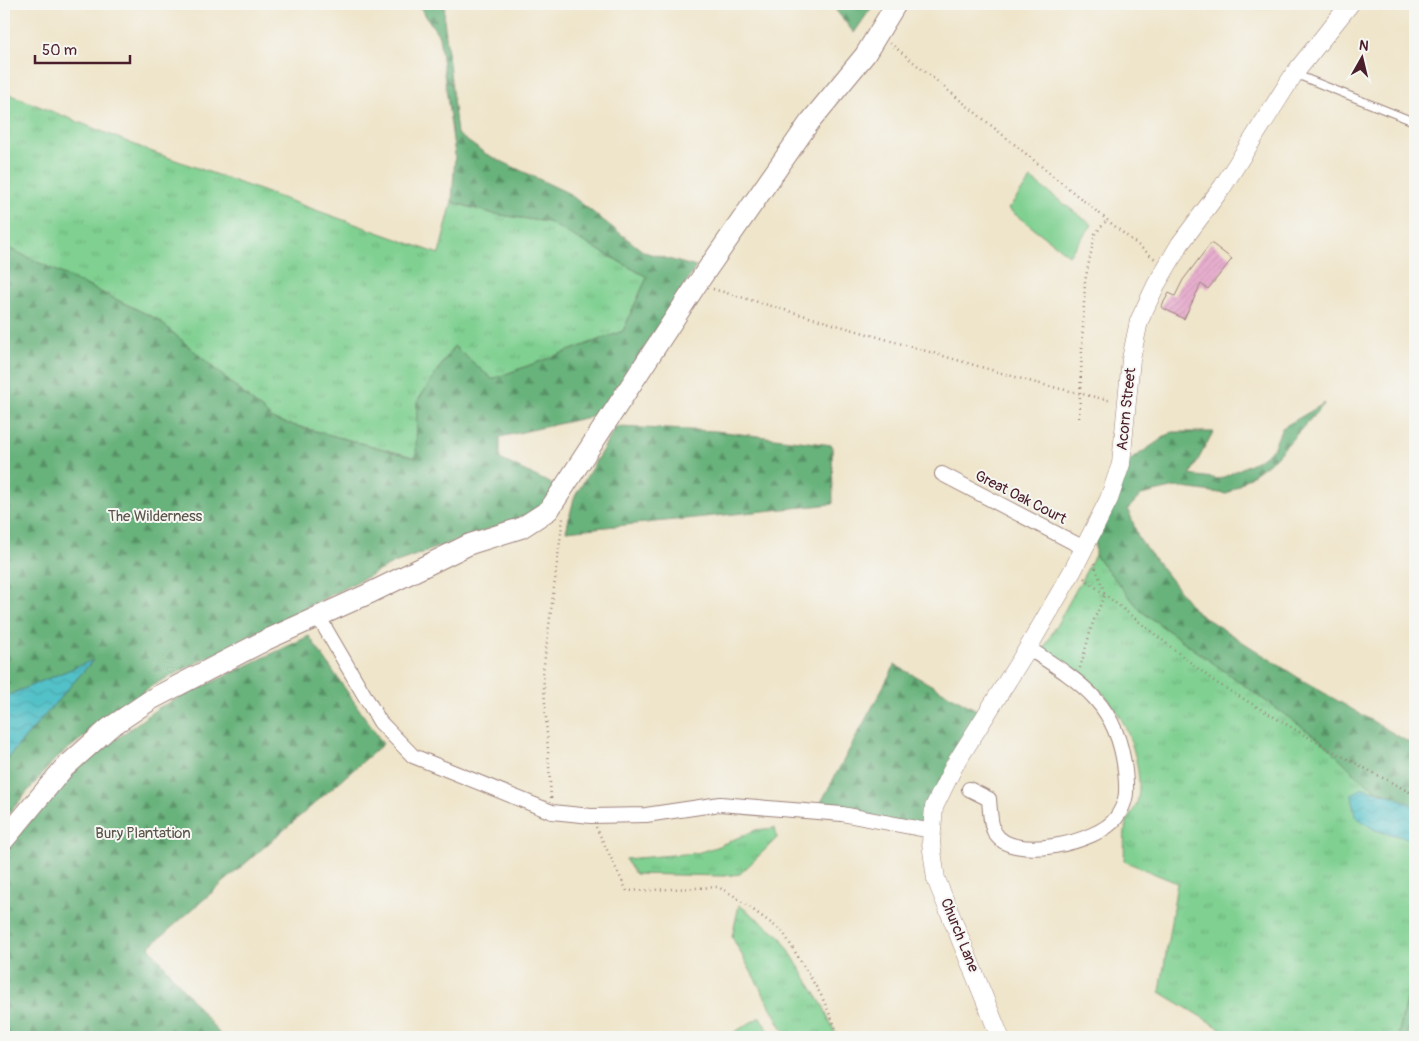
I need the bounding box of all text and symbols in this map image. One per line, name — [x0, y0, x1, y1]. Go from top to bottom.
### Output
scale bar — [35, 32, 130, 64]
north arrow — [1336, 32, 1386, 82]
text: N — [1358, 37, 1370, 55]
text: 50 m — [42, 41, 77, 60]
street label: Acorn Street — [1113, 366, 1140, 451]
street label: Great Oak Court — [972, 466, 1071, 529]
park label: The Wilderness — [108, 507, 203, 526]
park label: Bury Plantation — [95, 824, 191, 843]
street label: Church Lane — [936, 895, 983, 975]

